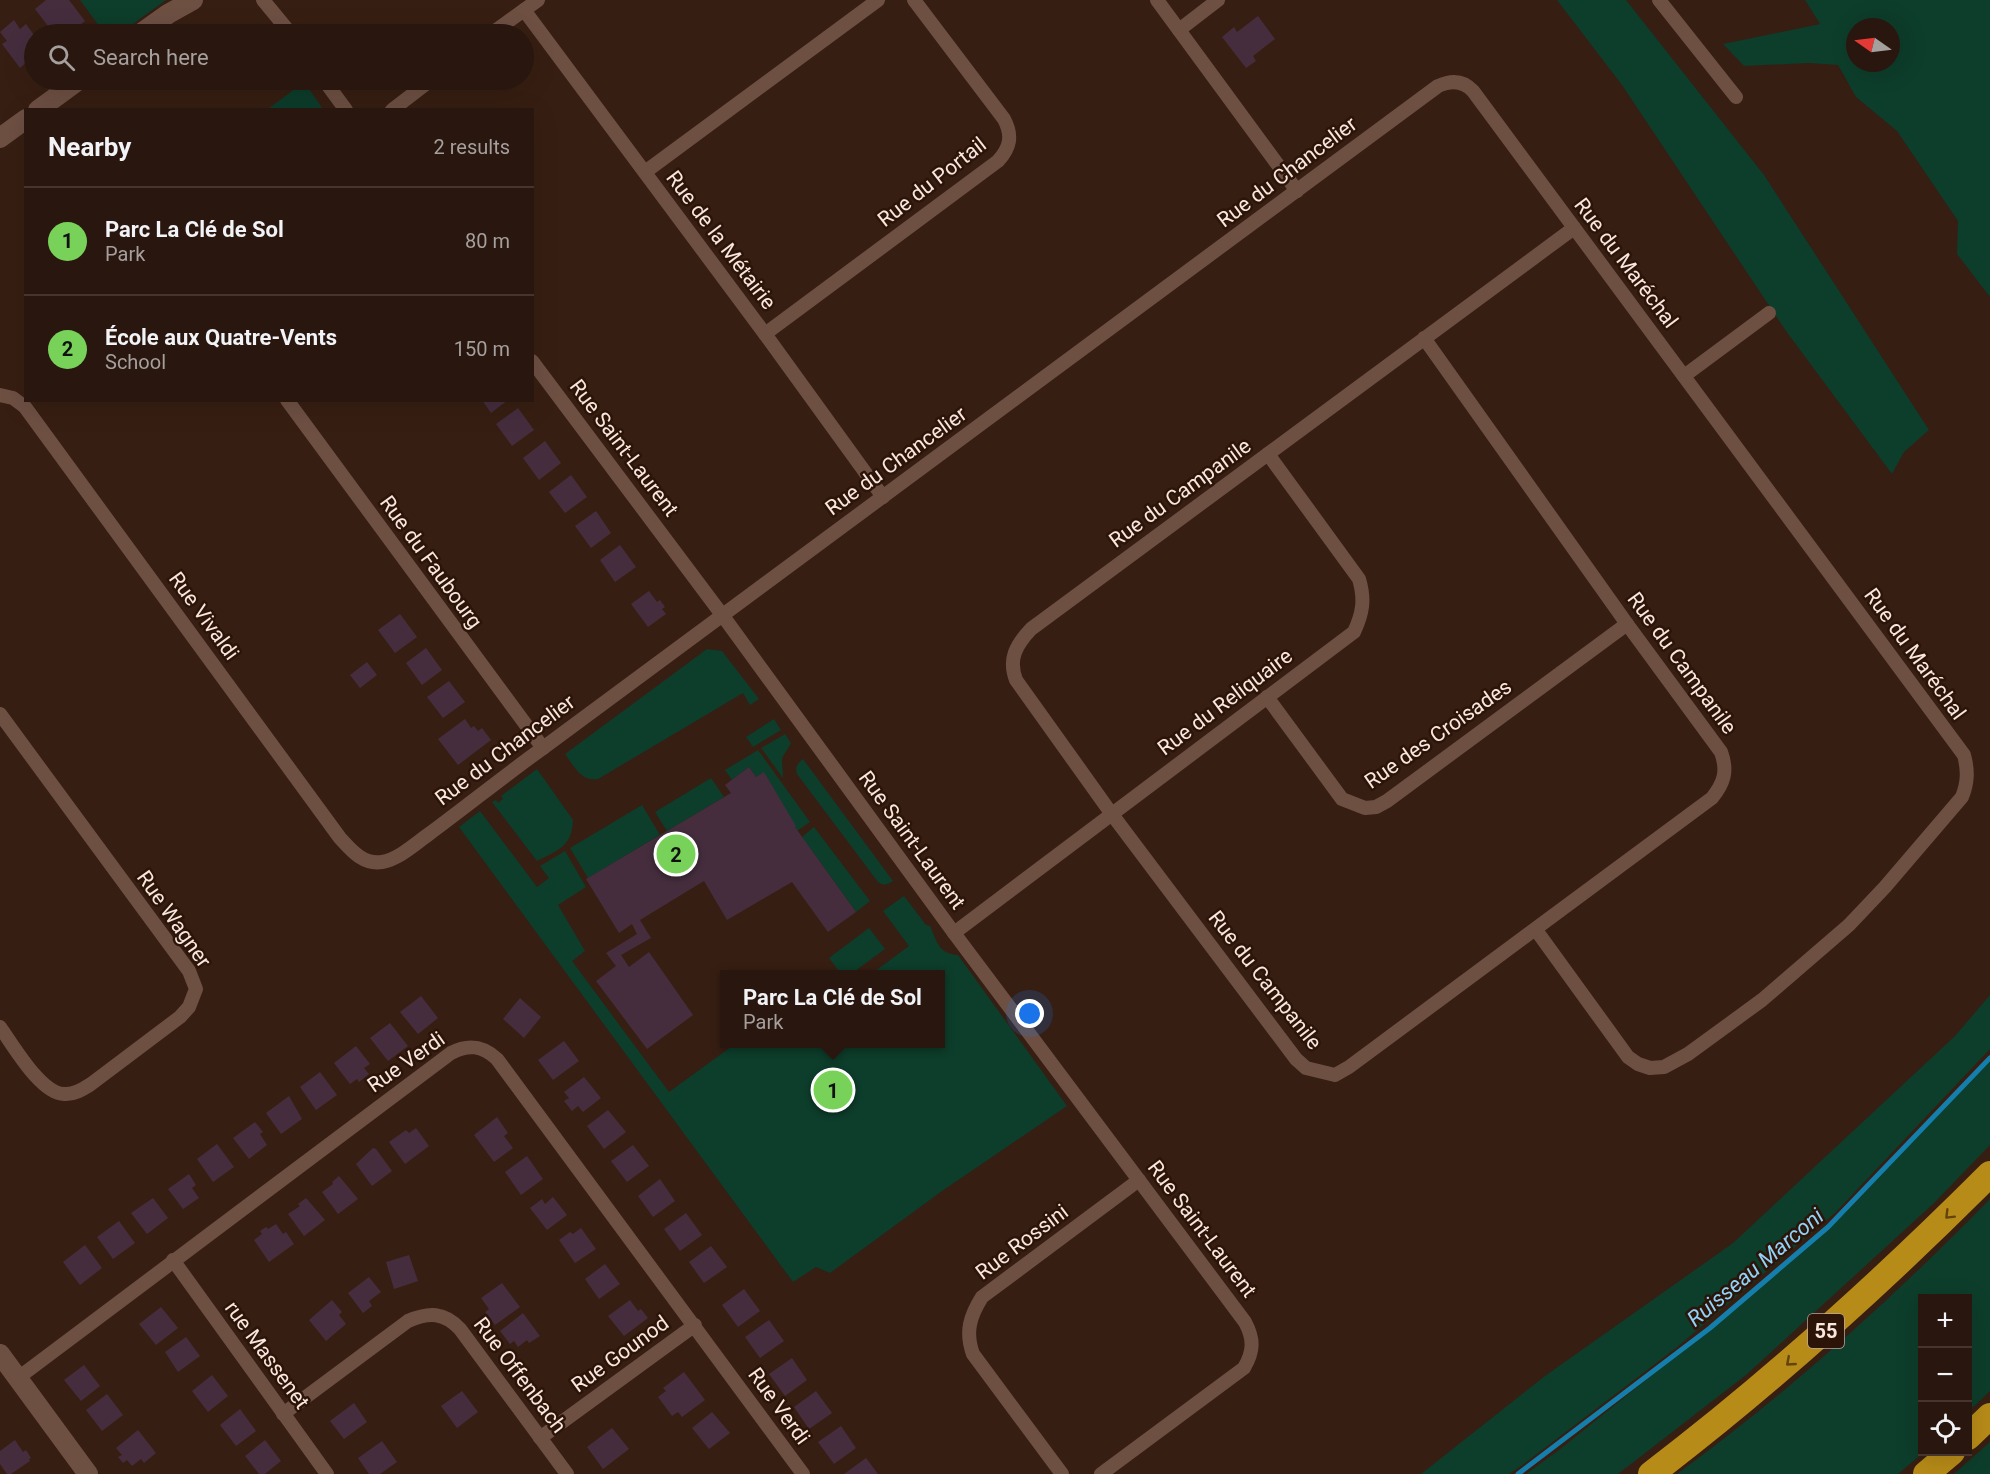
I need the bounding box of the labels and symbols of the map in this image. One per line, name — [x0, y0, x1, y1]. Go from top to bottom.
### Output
north arrow — [1846, 18, 1900, 72]
street label: Rue du Chancelier — [1213, 112, 1361, 232]
street label: Rue du Portail — [873, 132, 991, 232]
street label: Rue de la Métairie — [661, 166, 781, 314]
street label: Rue du Maréchal — [1569, 193, 1683, 333]
street label: Rue Saint-Laurent — [565, 375, 683, 521]
street label: Rue du Chancelier — [821, 402, 971, 520]
street label: Rue du Campanile — [1105, 434, 1255, 552]
street label: Rue du Faubourg — [375, 491, 487, 633]
street label: Rue Vivaldi — [164, 567, 244, 665]
street label: Rue du Maréchal — [1859, 584, 1971, 724]
street label: Rue du Campanile — [1623, 588, 1741, 738]
street label: Rue du Reliquaire — [1153, 644, 1297, 760]
street label: Rue des Croisades — [1360, 674, 1516, 794]
street label: Rue du Chancelier — [431, 690, 579, 810]
street label: Rue Saint-Laurent — [854, 766, 970, 914]
pin: 2 — [656, 832, 696, 876]
street label: Rue Wagner — [132, 866, 216, 972]
street label: Rue du Campanile — [1203, 906, 1327, 1054]
your location — [1015, 999, 1044, 1028]
street label: Rue Verdi — [363, 1027, 449, 1097]
pin: 1 — [814, 1068, 852, 1112]
street label: Rue Saint-Laurent — [1143, 1156, 1261, 1302]
street label: Rue Rossini — [971, 1200, 1073, 1284]
water label: Ruisseau Marconi — [1682, 1203, 1829, 1332]
one-way arrow — [1945, 1208, 1956, 1219]
street label: rue Massenet — [220, 1296, 314, 1414]
street label: Rue Gounod — [567, 1311, 673, 1397]
street label: Rue Offenbach — [469, 1313, 571, 1437]
road number: 55 — [1808, 1314, 1844, 1348]
one-way arrow — [1786, 1355, 1797, 1366]
street label: Rue Verdi — [743, 1363, 815, 1449]

